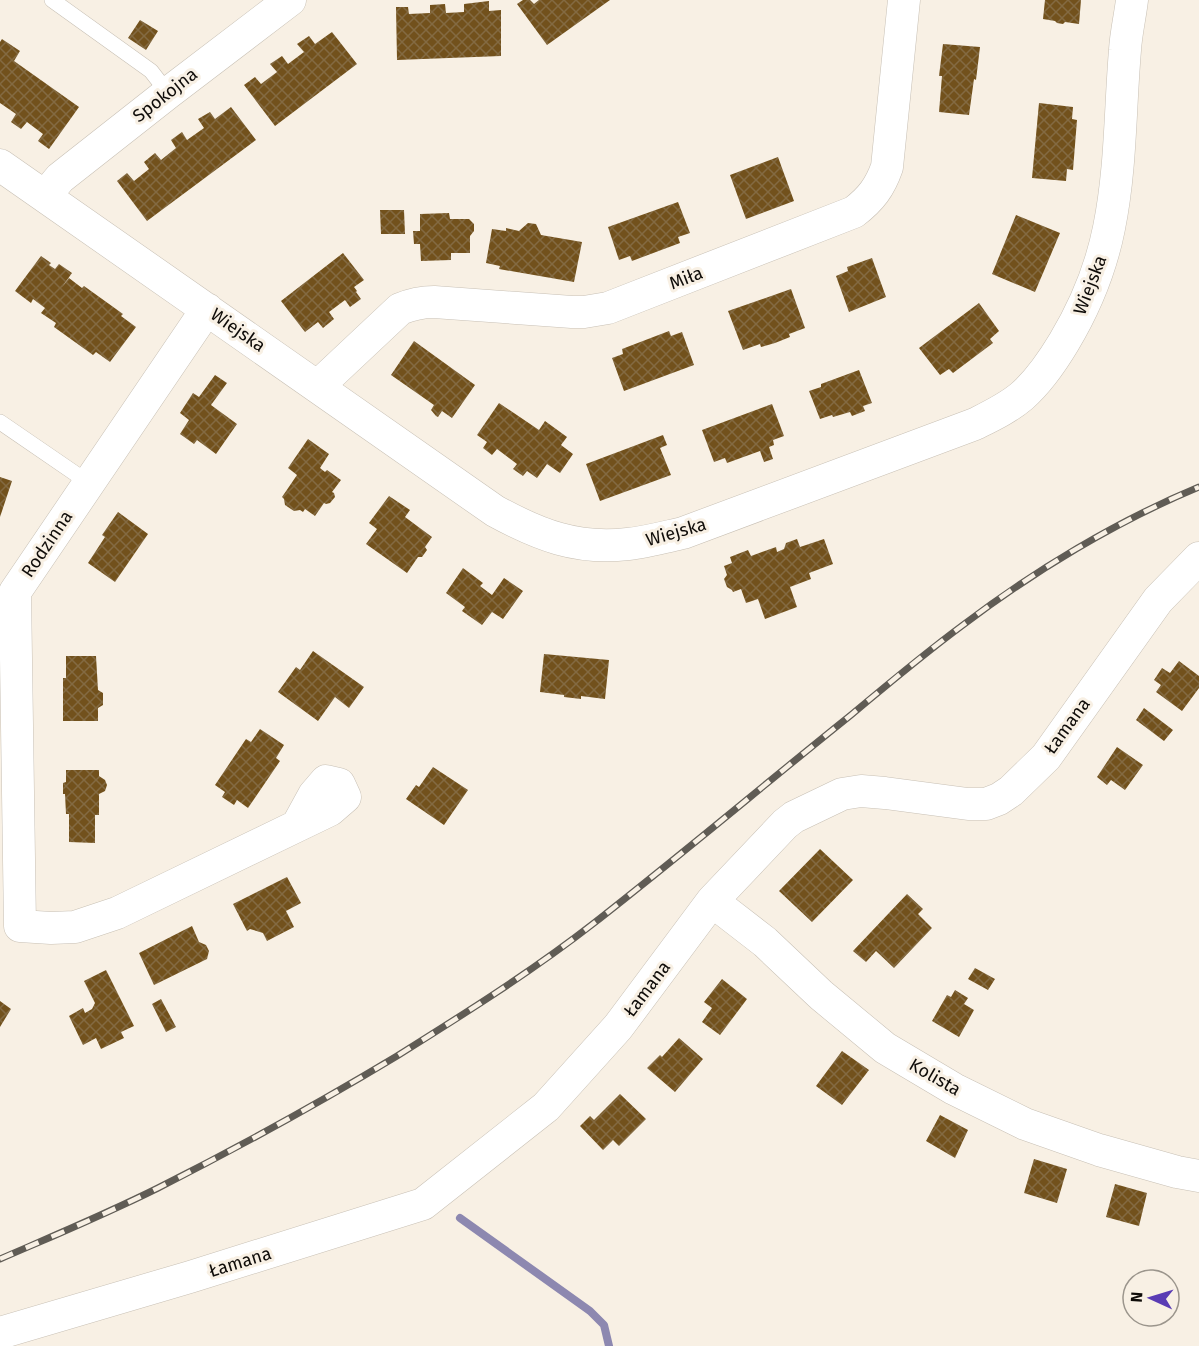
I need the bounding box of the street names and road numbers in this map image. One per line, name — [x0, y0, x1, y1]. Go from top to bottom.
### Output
street label: Spokojna — [128, 63, 202, 127]
street label: Wiejska — [1069, 252, 1111, 318]
street label: Miła — [666, 262, 706, 294]
street label: Wiejska — [206, 303, 270, 357]
street label: Rodzinna — [17, 506, 77, 582]
street label: Wiejska — [643, 513, 709, 551]
street label: Łamana — [1039, 693, 1095, 759]
street label: Łamana — [619, 957, 675, 1021]
street label: Kolista — [905, 1054, 965, 1100]
street label: Łamana — [206, 1242, 274, 1282]

